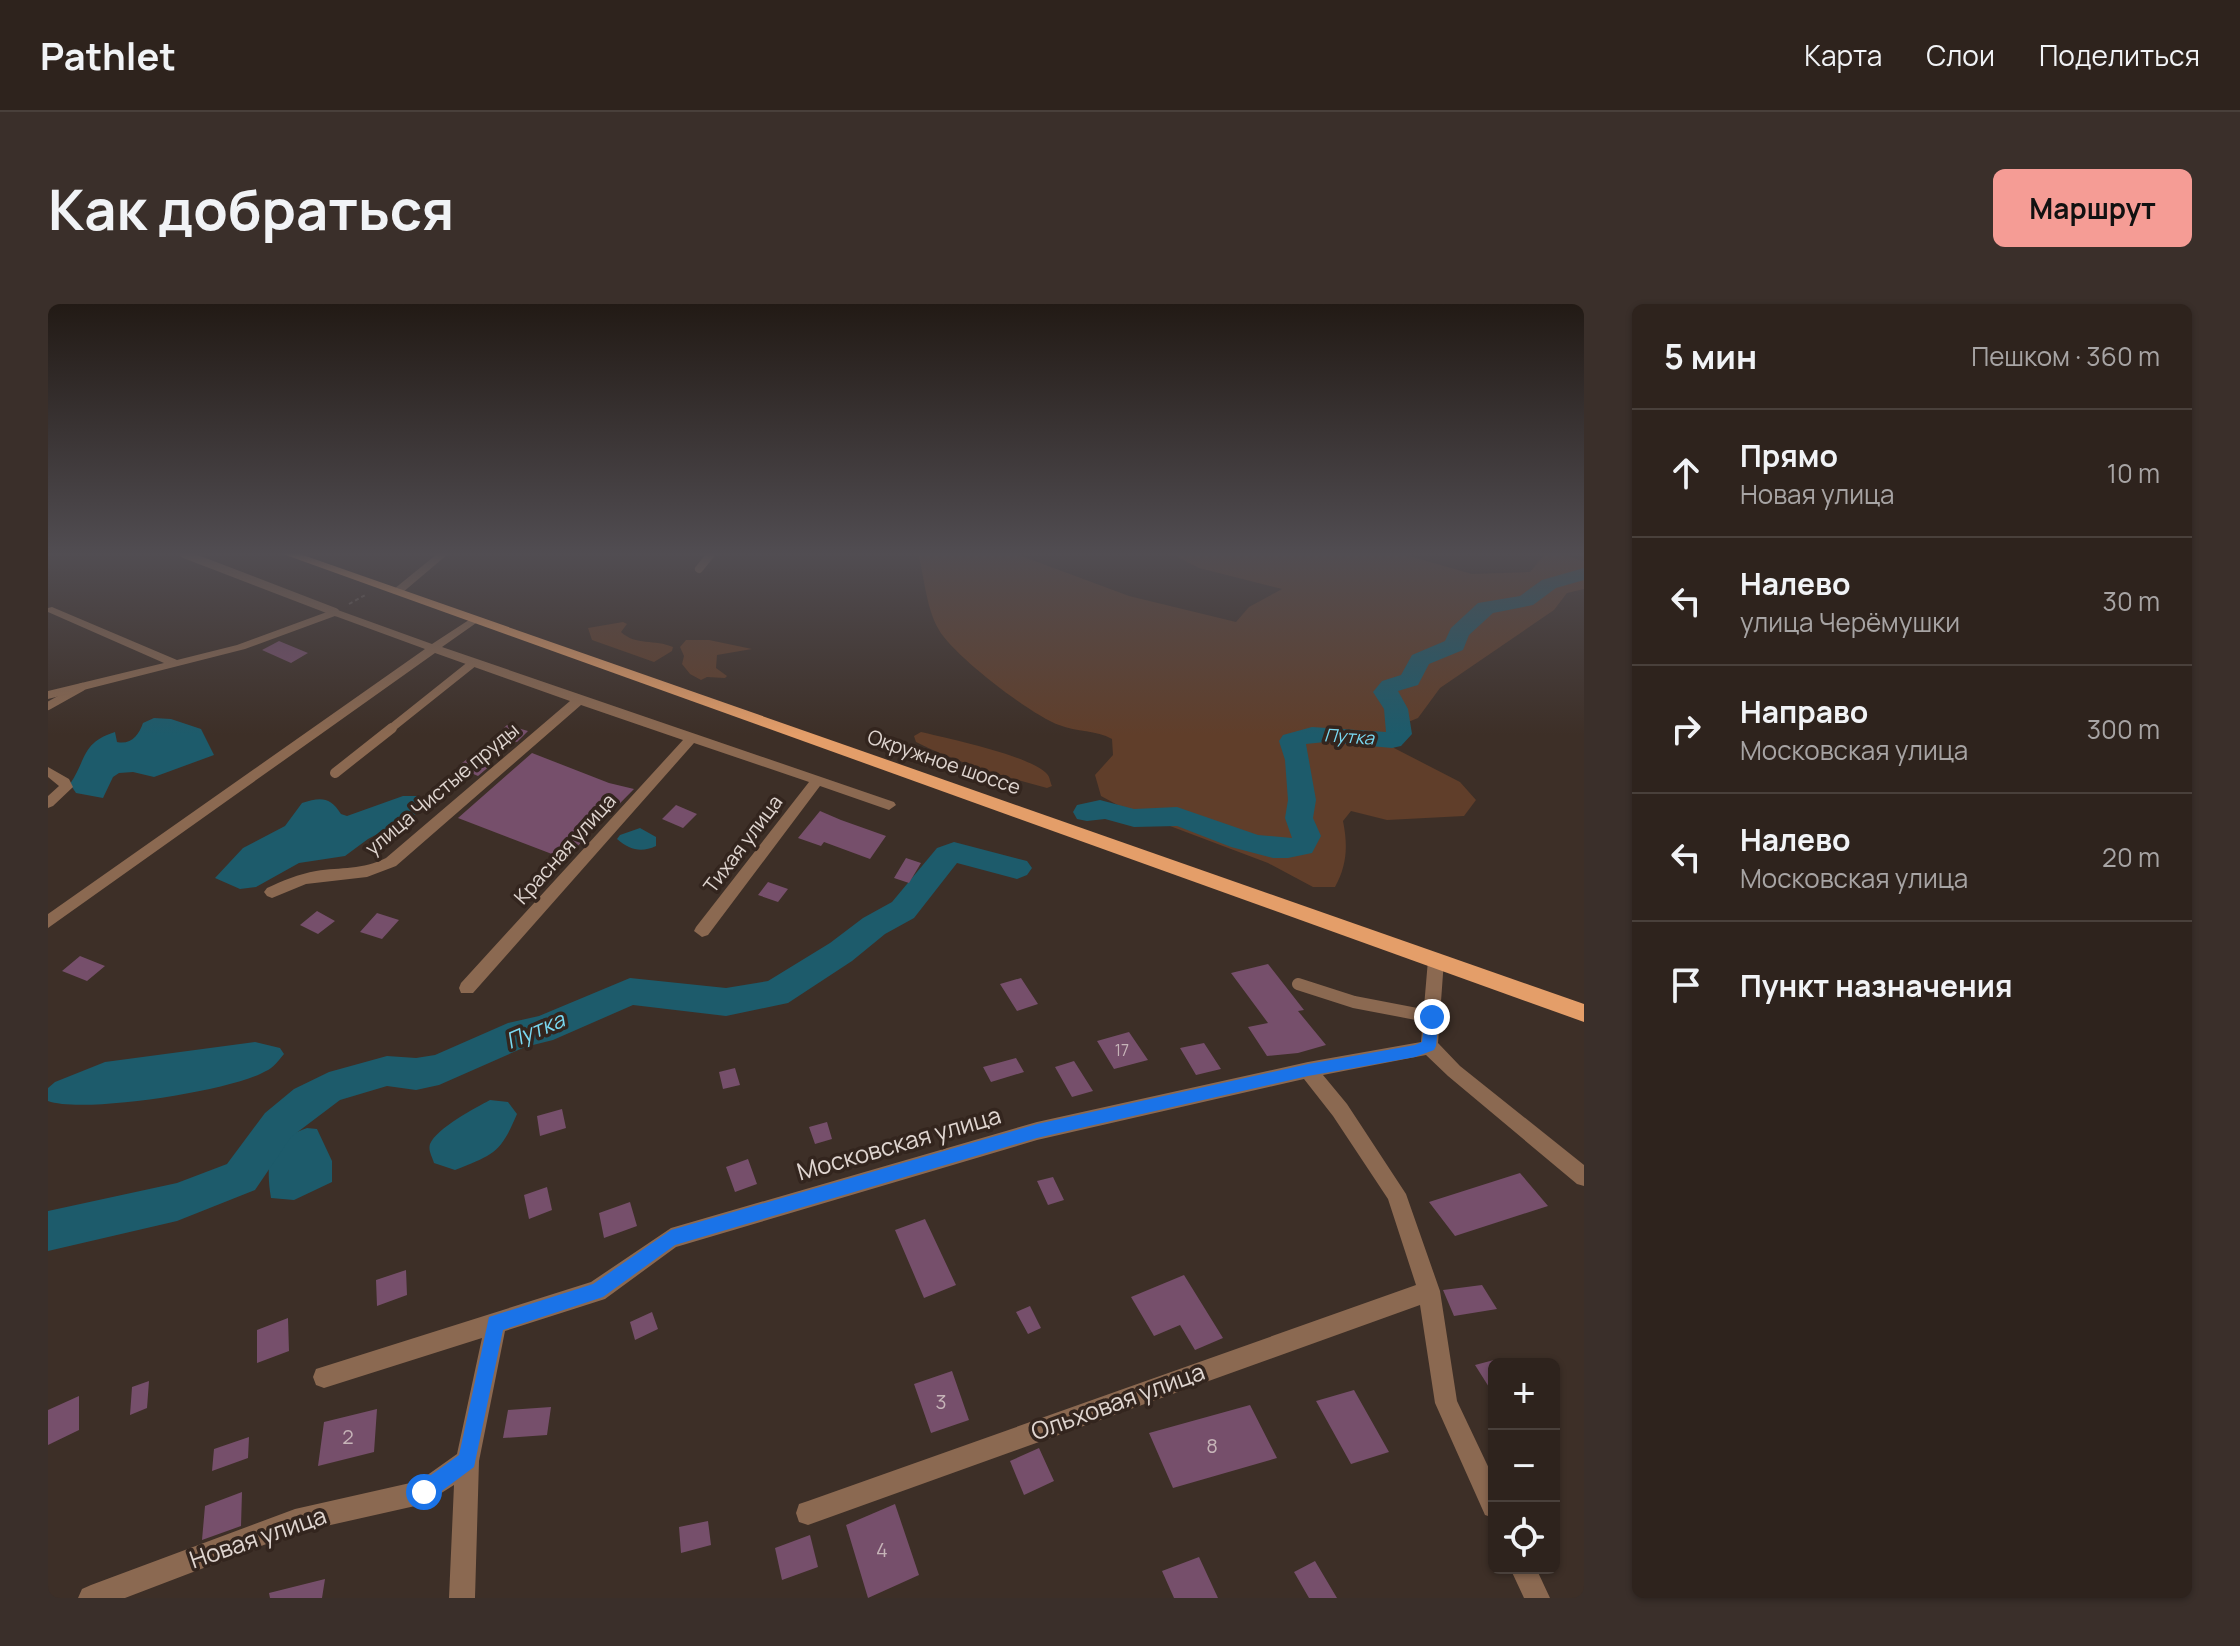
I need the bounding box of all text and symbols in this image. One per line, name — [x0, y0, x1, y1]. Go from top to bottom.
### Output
text: Pathlet — [40, 29, 176, 81]
text: Карта — [1804, 36, 1882, 74]
text: Слои — [1926, 36, 1995, 74]
text: Поделиться — [2039, 36, 2200, 74]
button: Маршрут — [1993, 169, 2192, 247]
text: Как добраться — [48, 170, 454, 247]
text: 5 мин — [1664, 333, 1757, 379]
text: Пешком · 360 m — [1971, 338, 2160, 374]
text: Прямо — [1740, 435, 1838, 476]
icon: ahead — [1664, 451, 1708, 495]
text: 10 m — [2107, 455, 2160, 491]
text: Новая улица — [1740, 476, 1895, 512]
text: Налево — [1740, 563, 1850, 604]
icon: left — [1664, 579, 1708, 623]
text: 30 m — [2103, 583, 2160, 619]
text: улица Черёмушки — [1740, 604, 1960, 640]
text: Направо — [1740, 691, 1868, 732]
icon: right — [1664, 707, 1708, 751]
text: 300 m — [2087, 711, 2160, 747]
street label: улица Чистые пруды — [359, 716, 524, 861]
water label: Путка — [1323, 722, 1376, 750]
street label: Окружное шоссе — [864, 723, 1024, 800]
text: Московская улица — [1740, 732, 1968, 768]
street label: Красная улица — [508, 787, 622, 910]
street label: Тихая улица — [697, 789, 788, 898]
text: Налево — [1740, 819, 1850, 860]
icon: left — [1664, 835, 1708, 879]
text: 20 m — [2102, 839, 2160, 875]
text: Московская улица — [1740, 860, 1968, 896]
icon: arrive — [1664, 963, 1708, 1007]
text: Пункт назначения — [1740, 965, 2013, 1006]
route end — [1414, 999, 1450, 1035]
water label: Путка — [501, 1004, 571, 1056]
house number: 17 — [1115, 1039, 1129, 1061]
street label: Московская улица — [793, 1098, 1004, 1187]
street label: Ольховая улица — [1026, 1354, 1209, 1447]
map controls — [1488, 1358, 1560, 1574]
button: + — [1488, 1358, 1560, 1430]
house number: 3 — [935, 1388, 947, 1415]
house number: 2 — [342, 1423, 354, 1450]
button: − — [1488, 1430, 1560, 1502]
house number: 8 — [1206, 1432, 1218, 1459]
route start — [406, 1474, 442, 1510]
street label: Новая улица — [185, 1498, 330, 1575]
button: locate — [1488, 1502, 1560, 1574]
house number: 4 — [876, 1536, 888, 1563]

